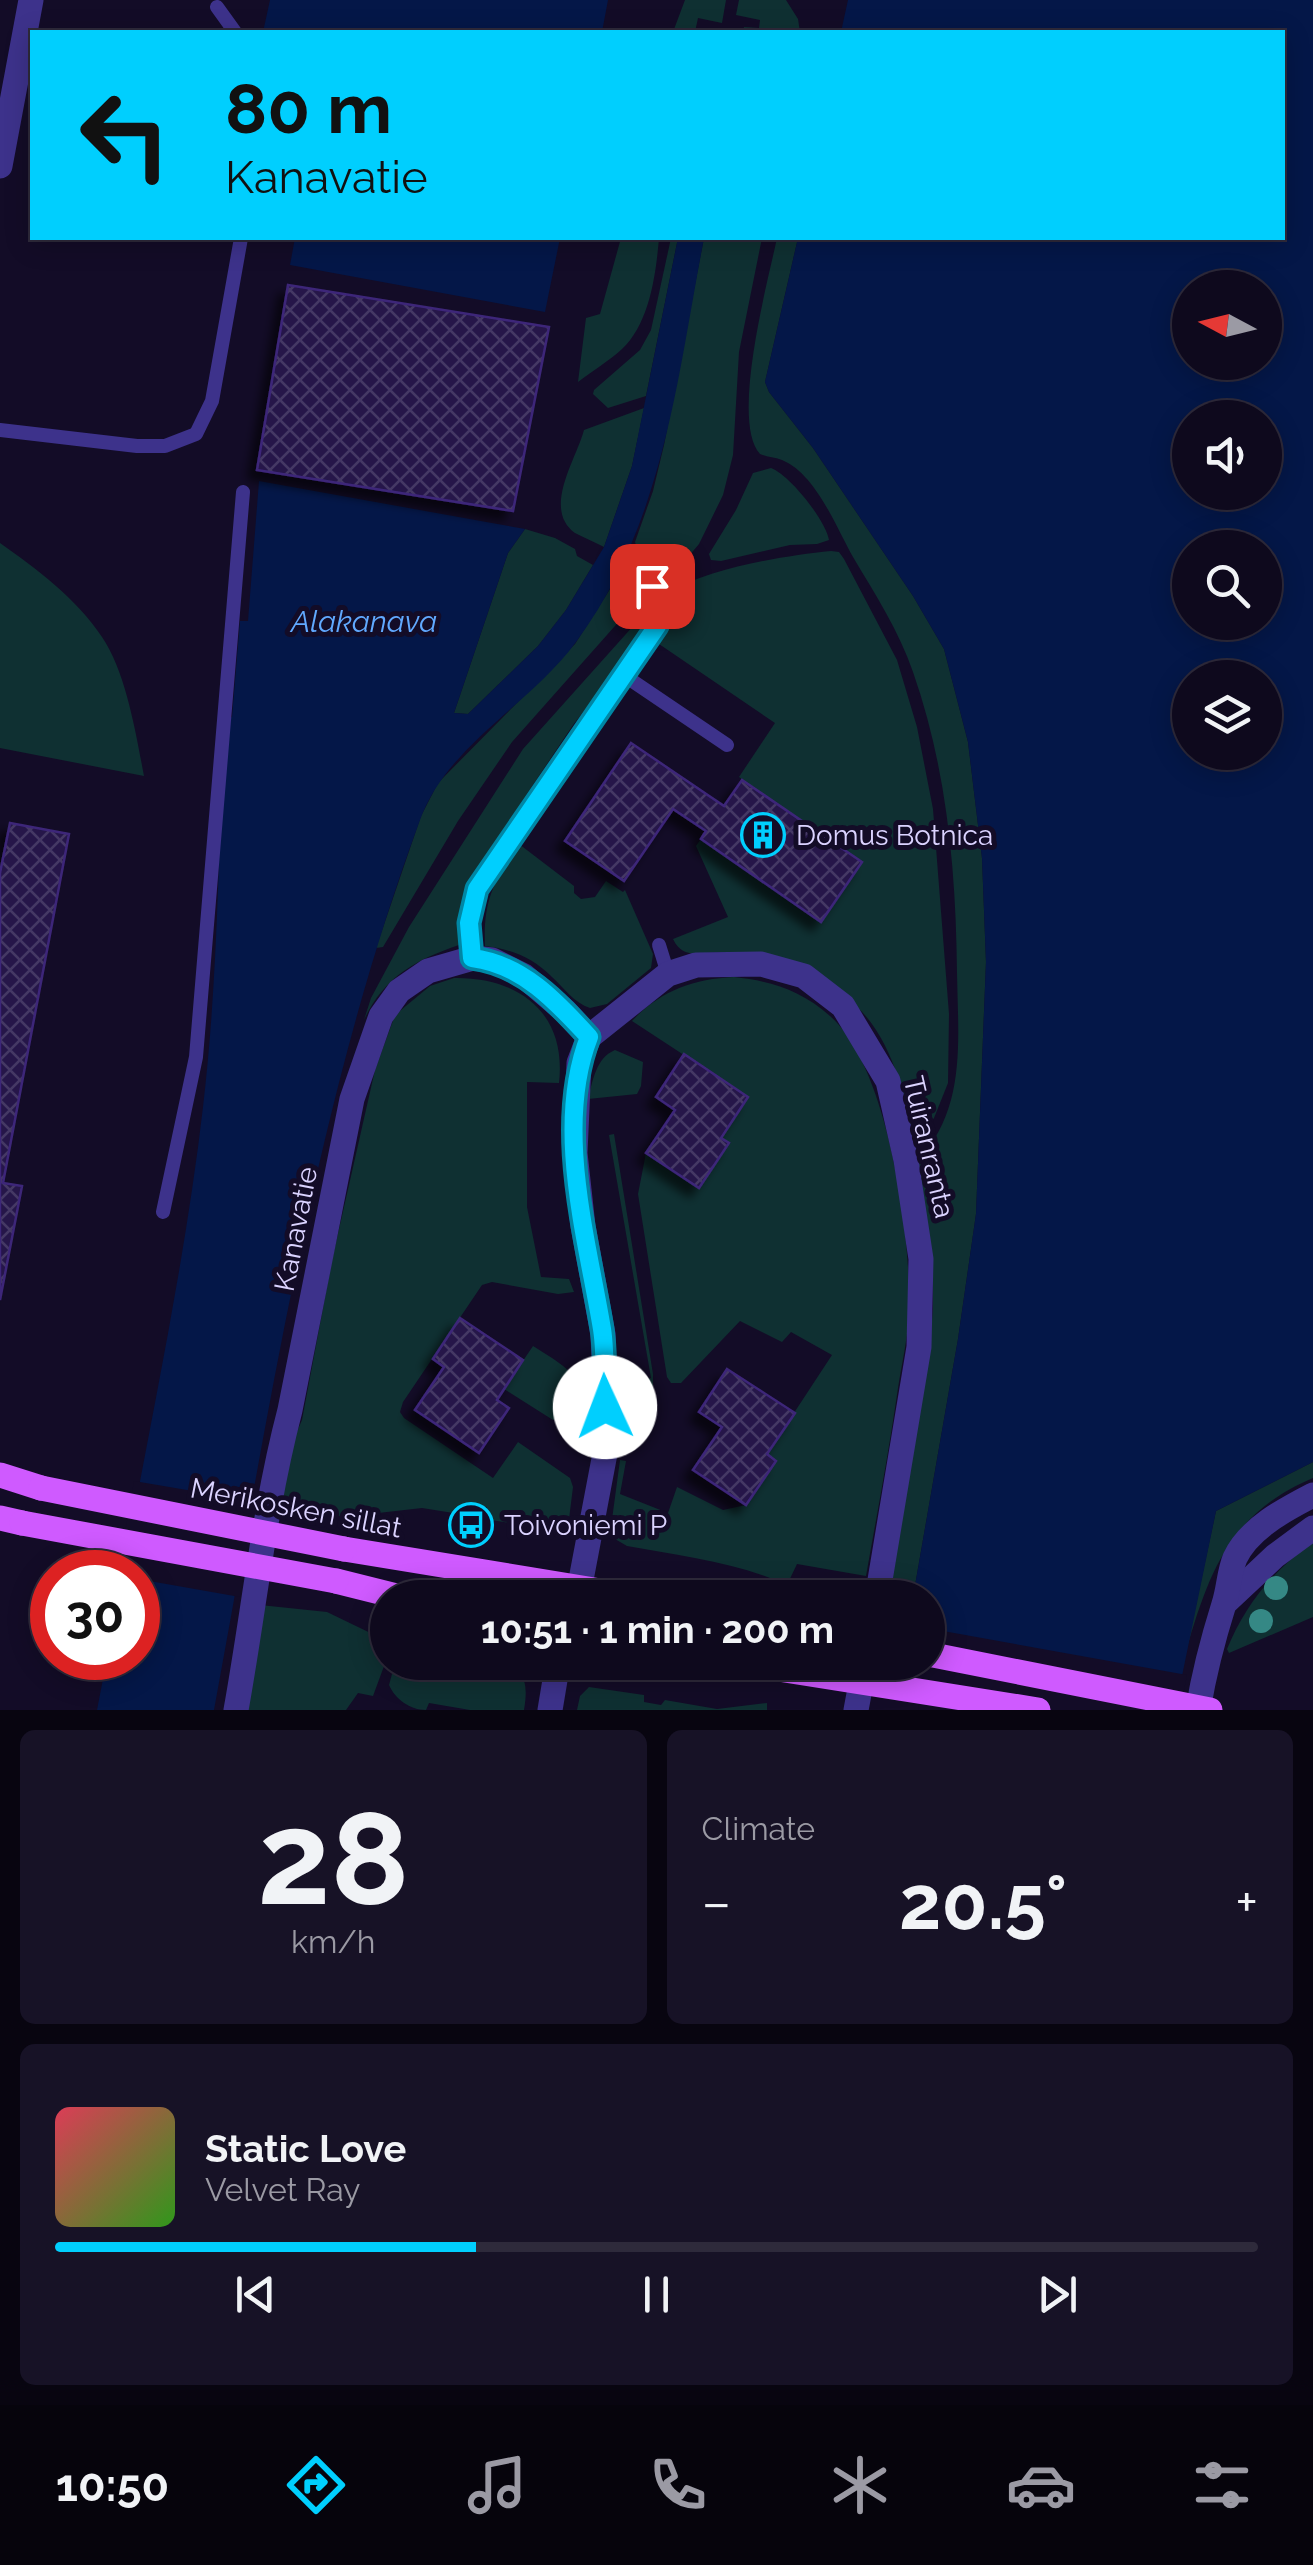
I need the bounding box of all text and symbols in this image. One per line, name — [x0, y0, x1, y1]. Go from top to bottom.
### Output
text: 80 m — [225, 67, 392, 149]
icon: left — [60, 70, 190, 200]
text: Kanavatie — [225, 151, 428, 204]
north arrow — [1172, 270, 1282, 380]
map controls — [1172, 270, 1282, 770]
button: sound — [1172, 400, 1282, 510]
button: search — [1172, 530, 1282, 640]
pin — [610, 544, 695, 629]
icon: arrive — [625, 559, 680, 614]
water label: Alakanava — [289, 604, 437, 639]
button: layers — [1172, 660, 1282, 770]
building icon: Domus Botnica — [740, 812, 786, 858]
place label: Domus Botnica — [796, 819, 993, 852]
street label: Tuiranranta — [897, 1073, 961, 1221]
street label: Kanavatie — [268, 1164, 324, 1294]
position arrow — [553, 1355, 657, 1459]
street label: Merikosken sillat — [188, 1471, 405, 1545]
bus stop icon: Toivoniemi P — [448, 1502, 494, 1548]
place label: Toivoniemi P — [504, 1509, 667, 1542]
speed limit sign: 30 — [30, 1550, 160, 1680]
text: 10:51 · 1 min · 200 m — [481, 1607, 834, 1652]
text: 28 — [257, 1782, 409, 1934]
text: Climate — [702, 1810, 815, 1847]
text: 20.5° — [899, 1858, 1067, 1947]
text: − — [702, 1870, 731, 1935]
text: + — [1235, 1870, 1258, 1935]
text: km/h — [291, 1923, 375, 1960]
text: Static Love — [205, 2126, 406, 2171]
text: Velvet Ray — [205, 2171, 360, 2208]
icon: previous — [228, 2267, 283, 2322]
icon: pause — [629, 2267, 684, 2322]
icon: next — [1030, 2267, 1085, 2322]
icon: directions — [281, 2450, 351, 2520]
icon: music — [462, 2450, 532, 2520]
icon: phone — [643, 2450, 713, 2520]
icon: climate — [825, 2450, 895, 2520]
icon: car — [1006, 2450, 1076, 2520]
icon: filters — [1187, 2450, 1257, 2520]
text: 10:50 — [56, 2459, 169, 2512]

